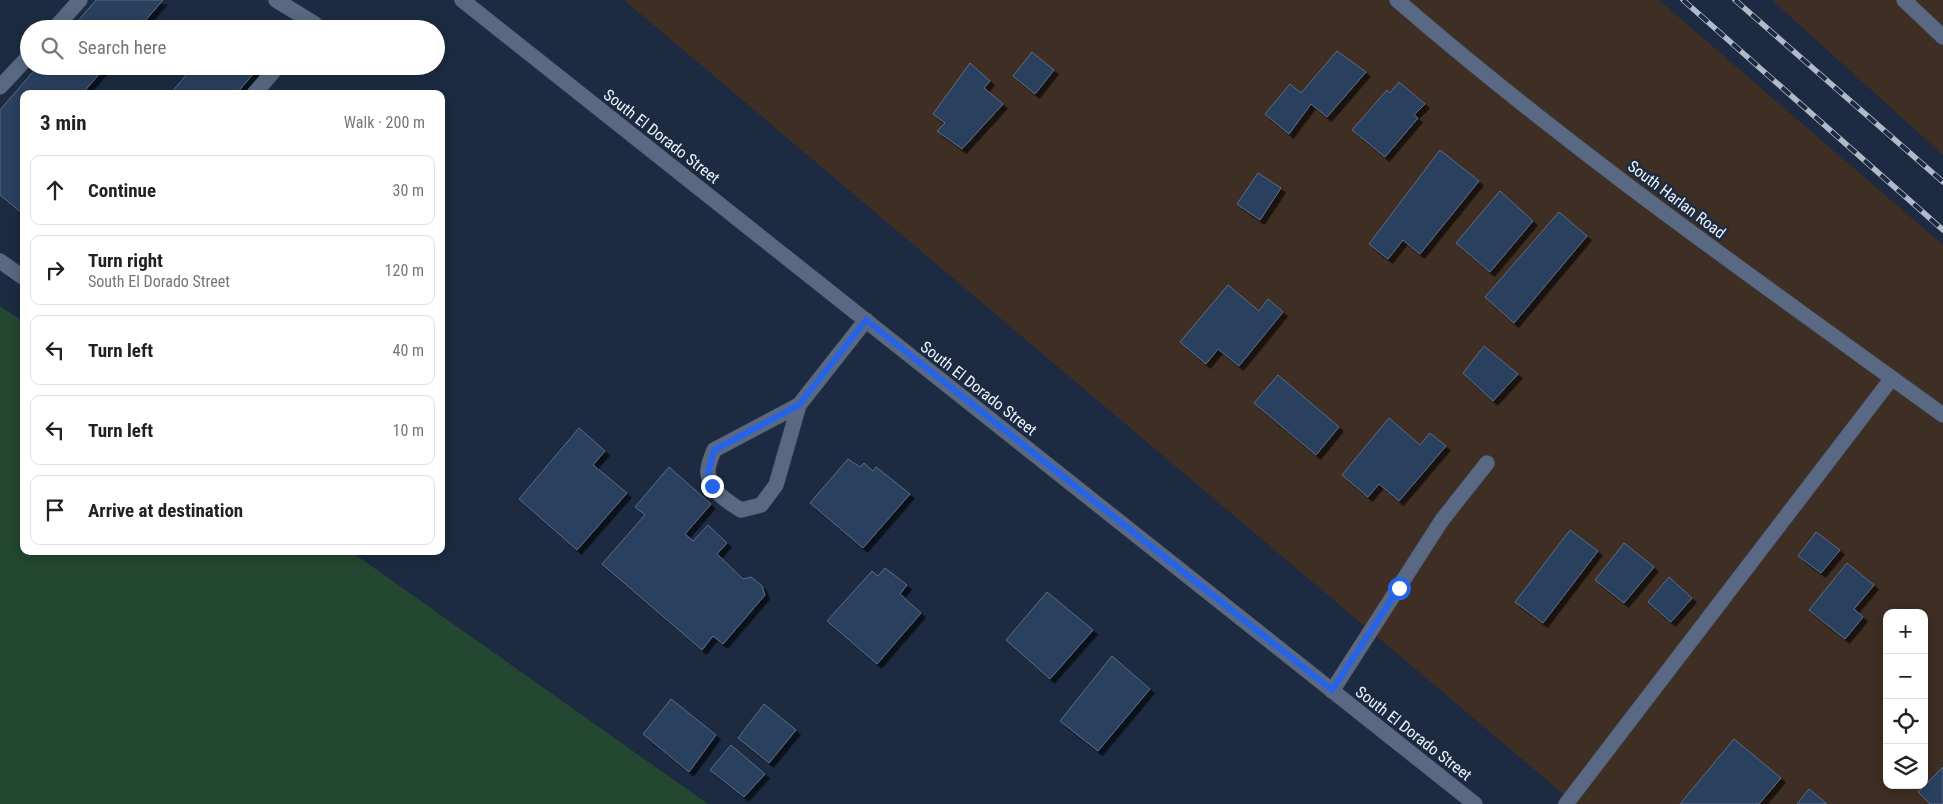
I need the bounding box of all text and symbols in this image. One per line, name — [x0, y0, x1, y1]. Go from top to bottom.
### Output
search box — [20, 20, 445, 75]
icon: search — [38, 34, 66, 62]
text: Search here — [78, 36, 166, 59]
street label: South El Dorado Street — [600, 85, 724, 188]
text: 3 min — [40, 111, 87, 135]
text: Walk · 200 m — [344, 113, 425, 132]
street label: South Harlan Road — [1624, 156, 1729, 242]
icon: ahead — [41, 176, 69, 204]
text: Continue — [88, 179, 156, 202]
text: 30 m — [392, 181, 424, 200]
text: Turn right — [88, 249, 163, 272]
icon: right — [41, 256, 69, 284]
text: 120 m — [385, 261, 424, 280]
text: South El Dorado Street — [88, 272, 230, 291]
icon: left — [41, 336, 69, 364]
street label: South El Dorado Street — [917, 337, 1041, 440]
text: Turn left — [88, 339, 153, 362]
text: 40 m — [392, 341, 424, 360]
icon: left — [41, 416, 69, 444]
text: Turn left — [88, 419, 153, 442]
text: 10 m — [392, 421, 424, 440]
route end — [701, 475, 724, 498]
icon: arrive — [41, 496, 69, 524]
text: Arrive at destination — [88, 499, 243, 522]
route start — [1388, 577, 1411, 600]
map controls — [1883, 609, 1928, 789]
button: + — [1883, 609, 1928, 654]
button: − — [1883, 654, 1928, 699]
street label: South El Dorado Street — [1352, 682, 1476, 785]
button: locate — [1883, 699, 1928, 744]
button: layers — [1883, 744, 1928, 789]

